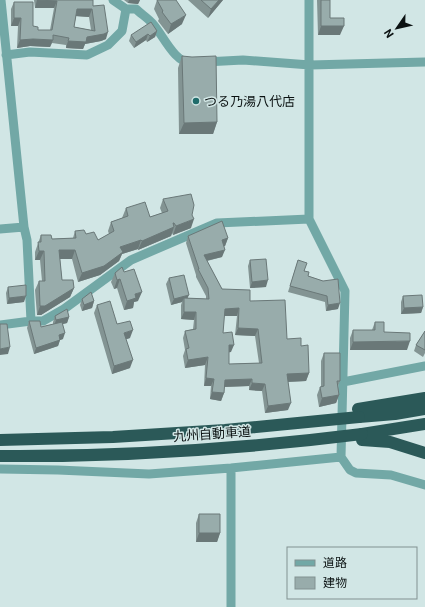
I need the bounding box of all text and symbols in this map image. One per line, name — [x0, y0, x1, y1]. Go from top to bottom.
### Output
north arrow — [377, 8, 417, 48]
text: N — [381, 26, 397, 40]
place label: つる乃湯八代店 — [204, 94, 295, 109]
marker: つる乃湯八代店 — [191, 96, 201, 106]
street label: 九州自動車道 — [173, 424, 251, 444]
legend — [287, 547, 417, 599]
text: 道路 — [323, 556, 347, 570]
text: 建物 — [323, 576, 347, 590]

